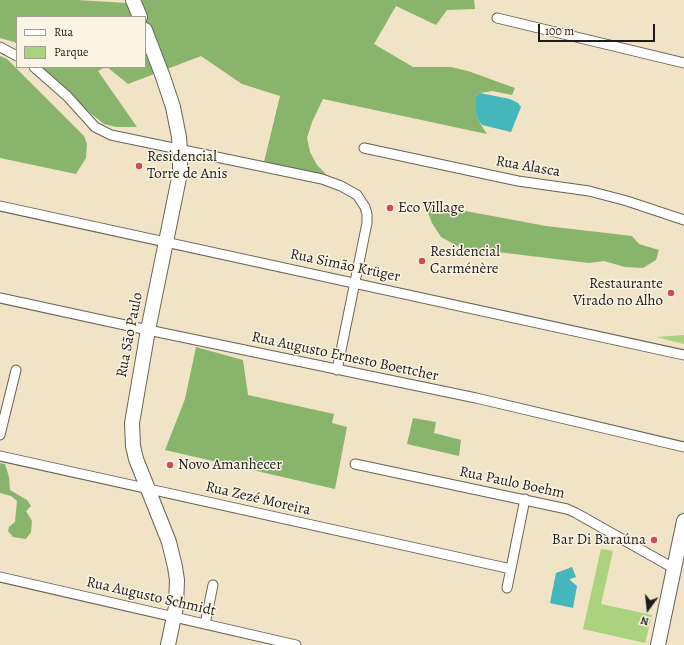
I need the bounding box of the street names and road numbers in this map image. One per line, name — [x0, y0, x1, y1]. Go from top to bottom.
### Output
street label: Rua Alasca — [494, 152, 562, 182]
street label: Rua Simão Krüger — [288, 246, 402, 286]
street label: Rua São Paulo — [113, 291, 147, 379]
street label: Rua Augusto Ernesto Boettcher — [250, 328, 440, 386]
street label: Rua Paulo Boehm — [458, 463, 566, 503]
street label: Rua Zezé Moreira — [204, 478, 312, 520]
street label: Rua Augusto Schmidt — [85, 573, 217, 621]

